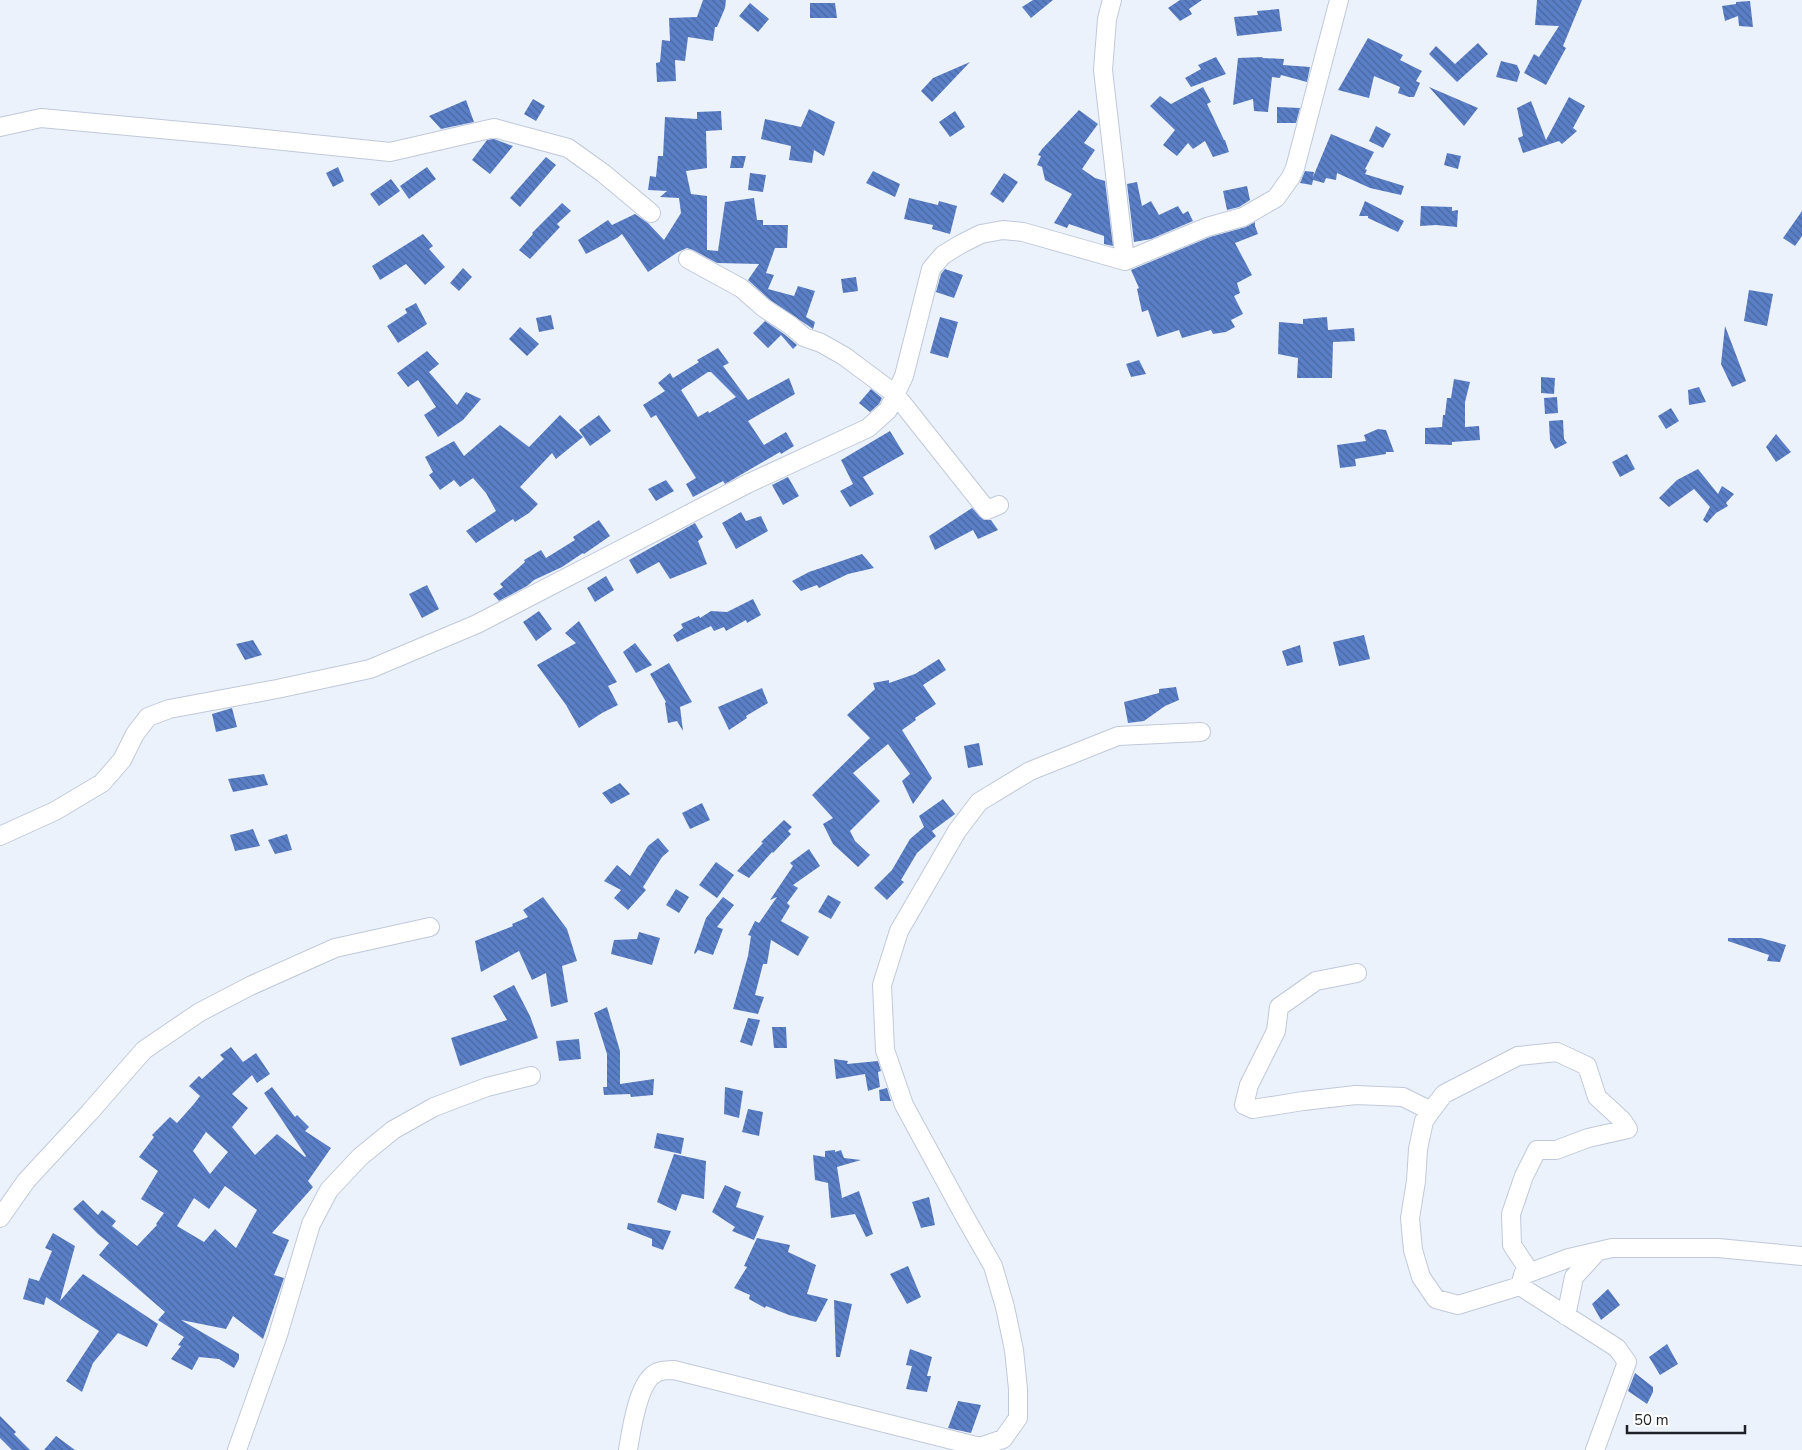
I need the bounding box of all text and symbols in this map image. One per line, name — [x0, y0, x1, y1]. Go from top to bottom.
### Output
scale bar — [1627, 1402, 1744, 1434]
text: 50 m — [1634, 1410, 1669, 1430]

